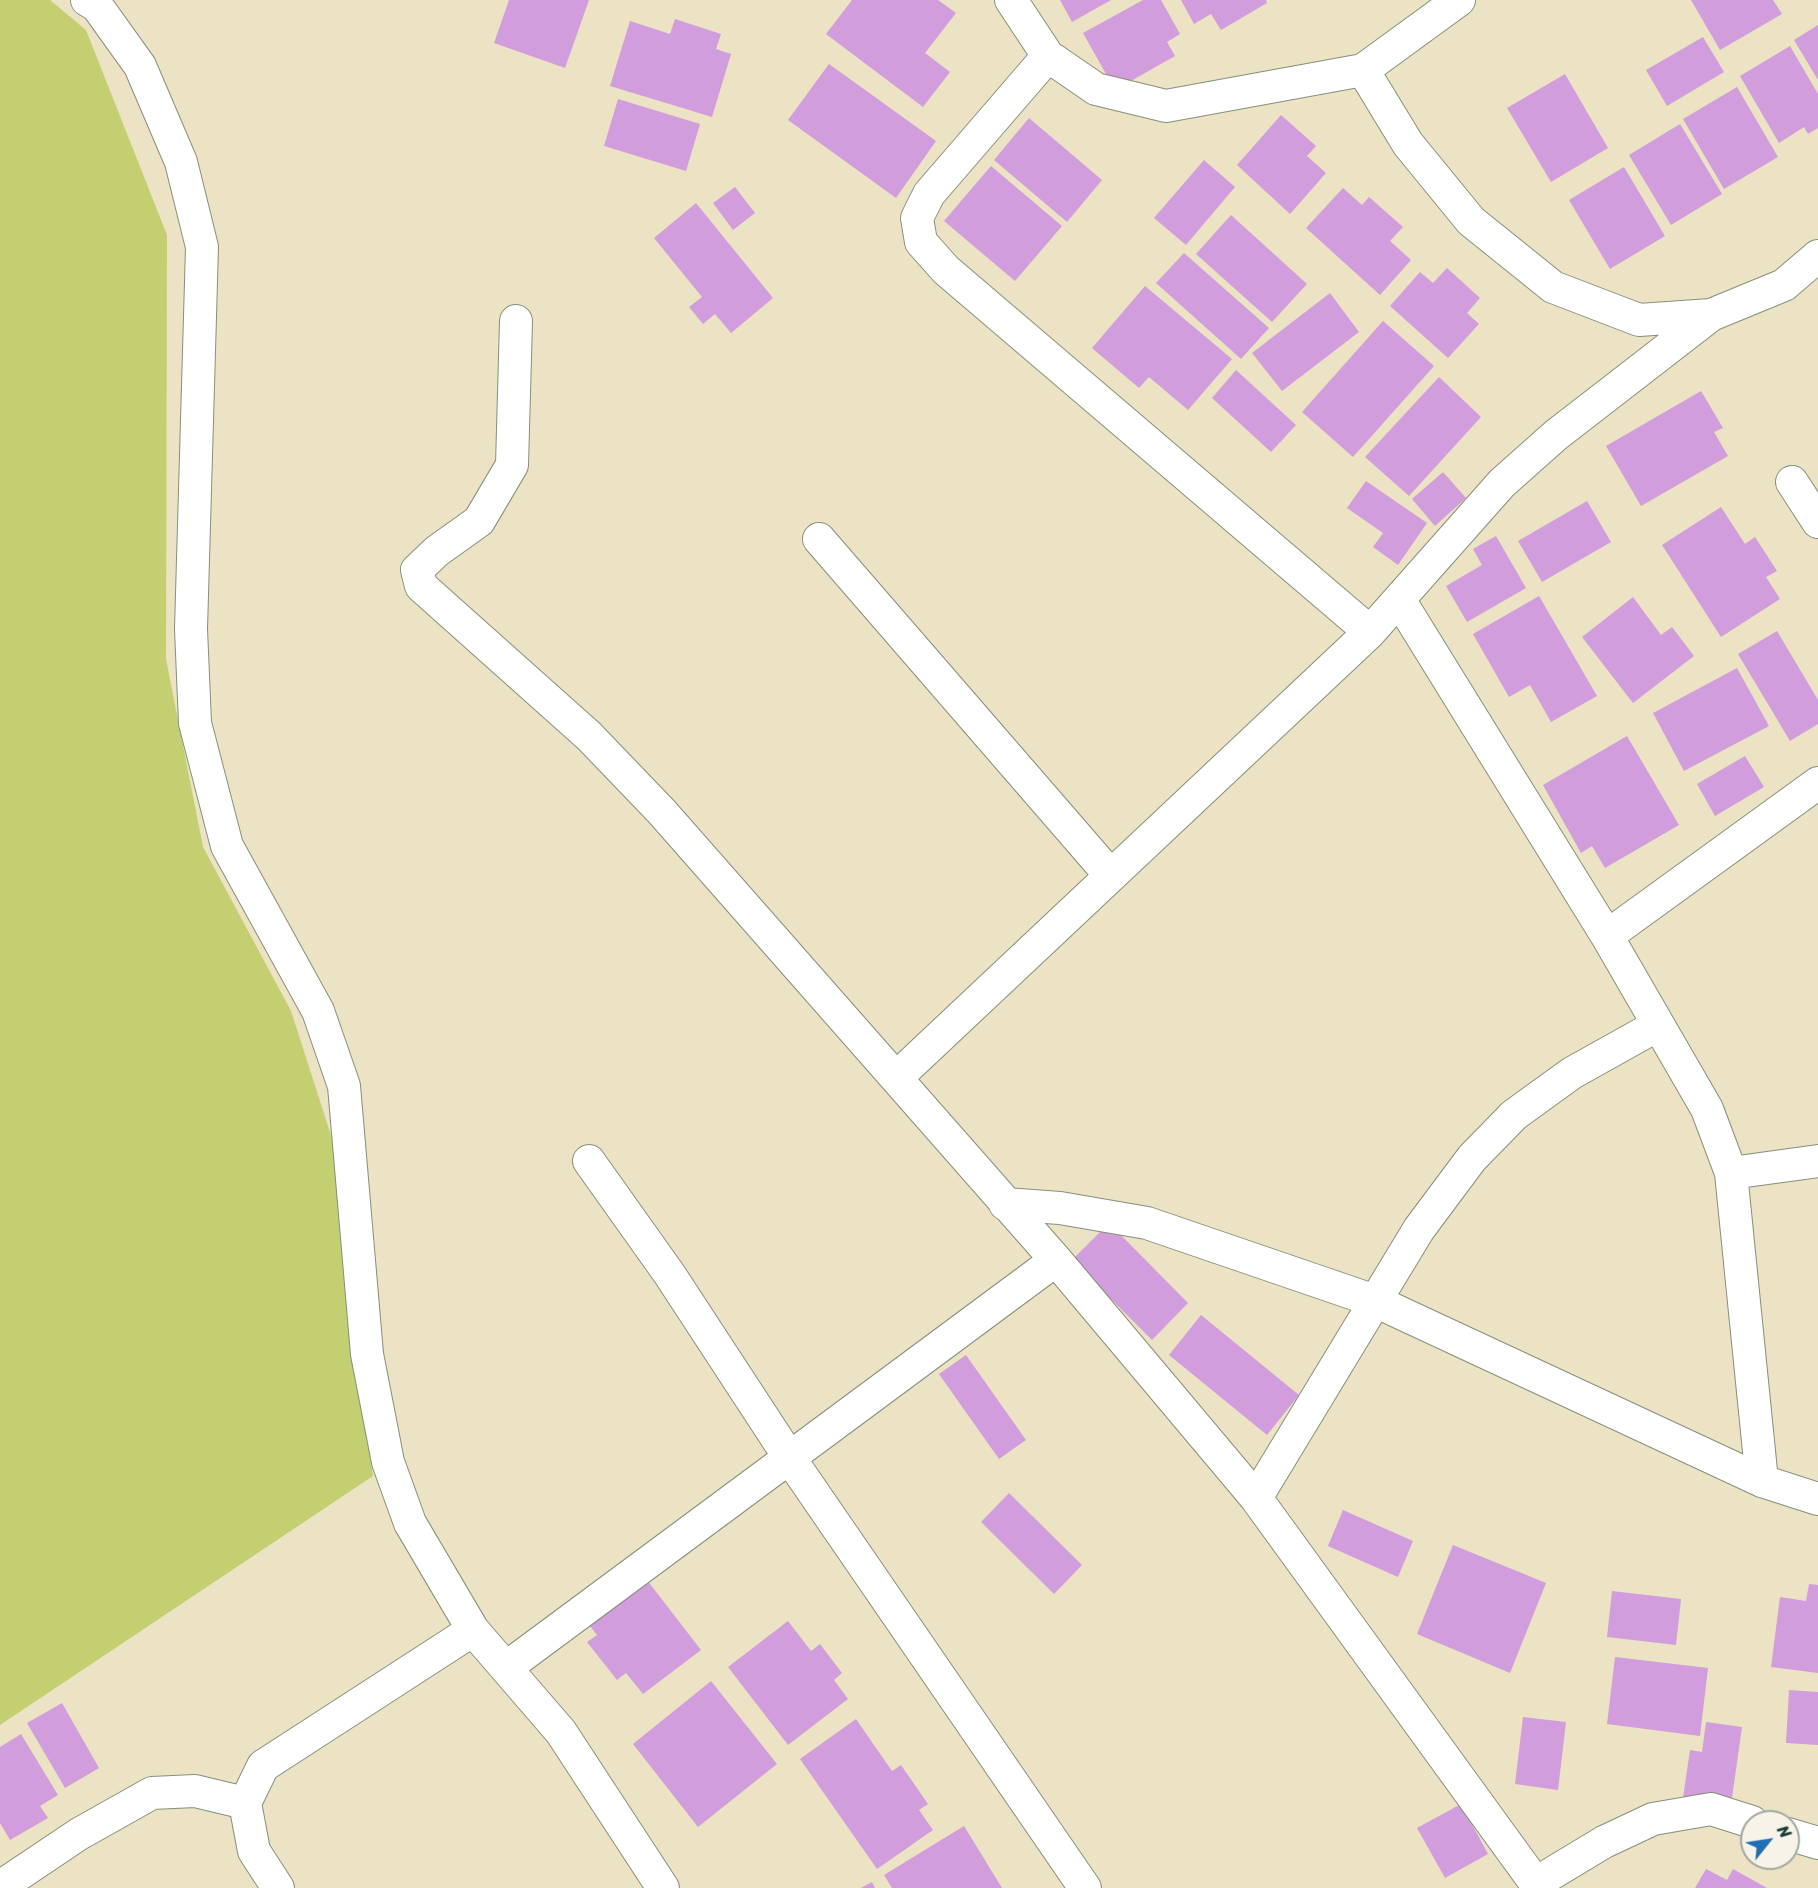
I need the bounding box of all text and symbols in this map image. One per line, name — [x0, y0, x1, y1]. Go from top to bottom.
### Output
north arrow — [1740, 1810, 1800, 1870]
text: N — [1769, 1820, 1800, 1844]

